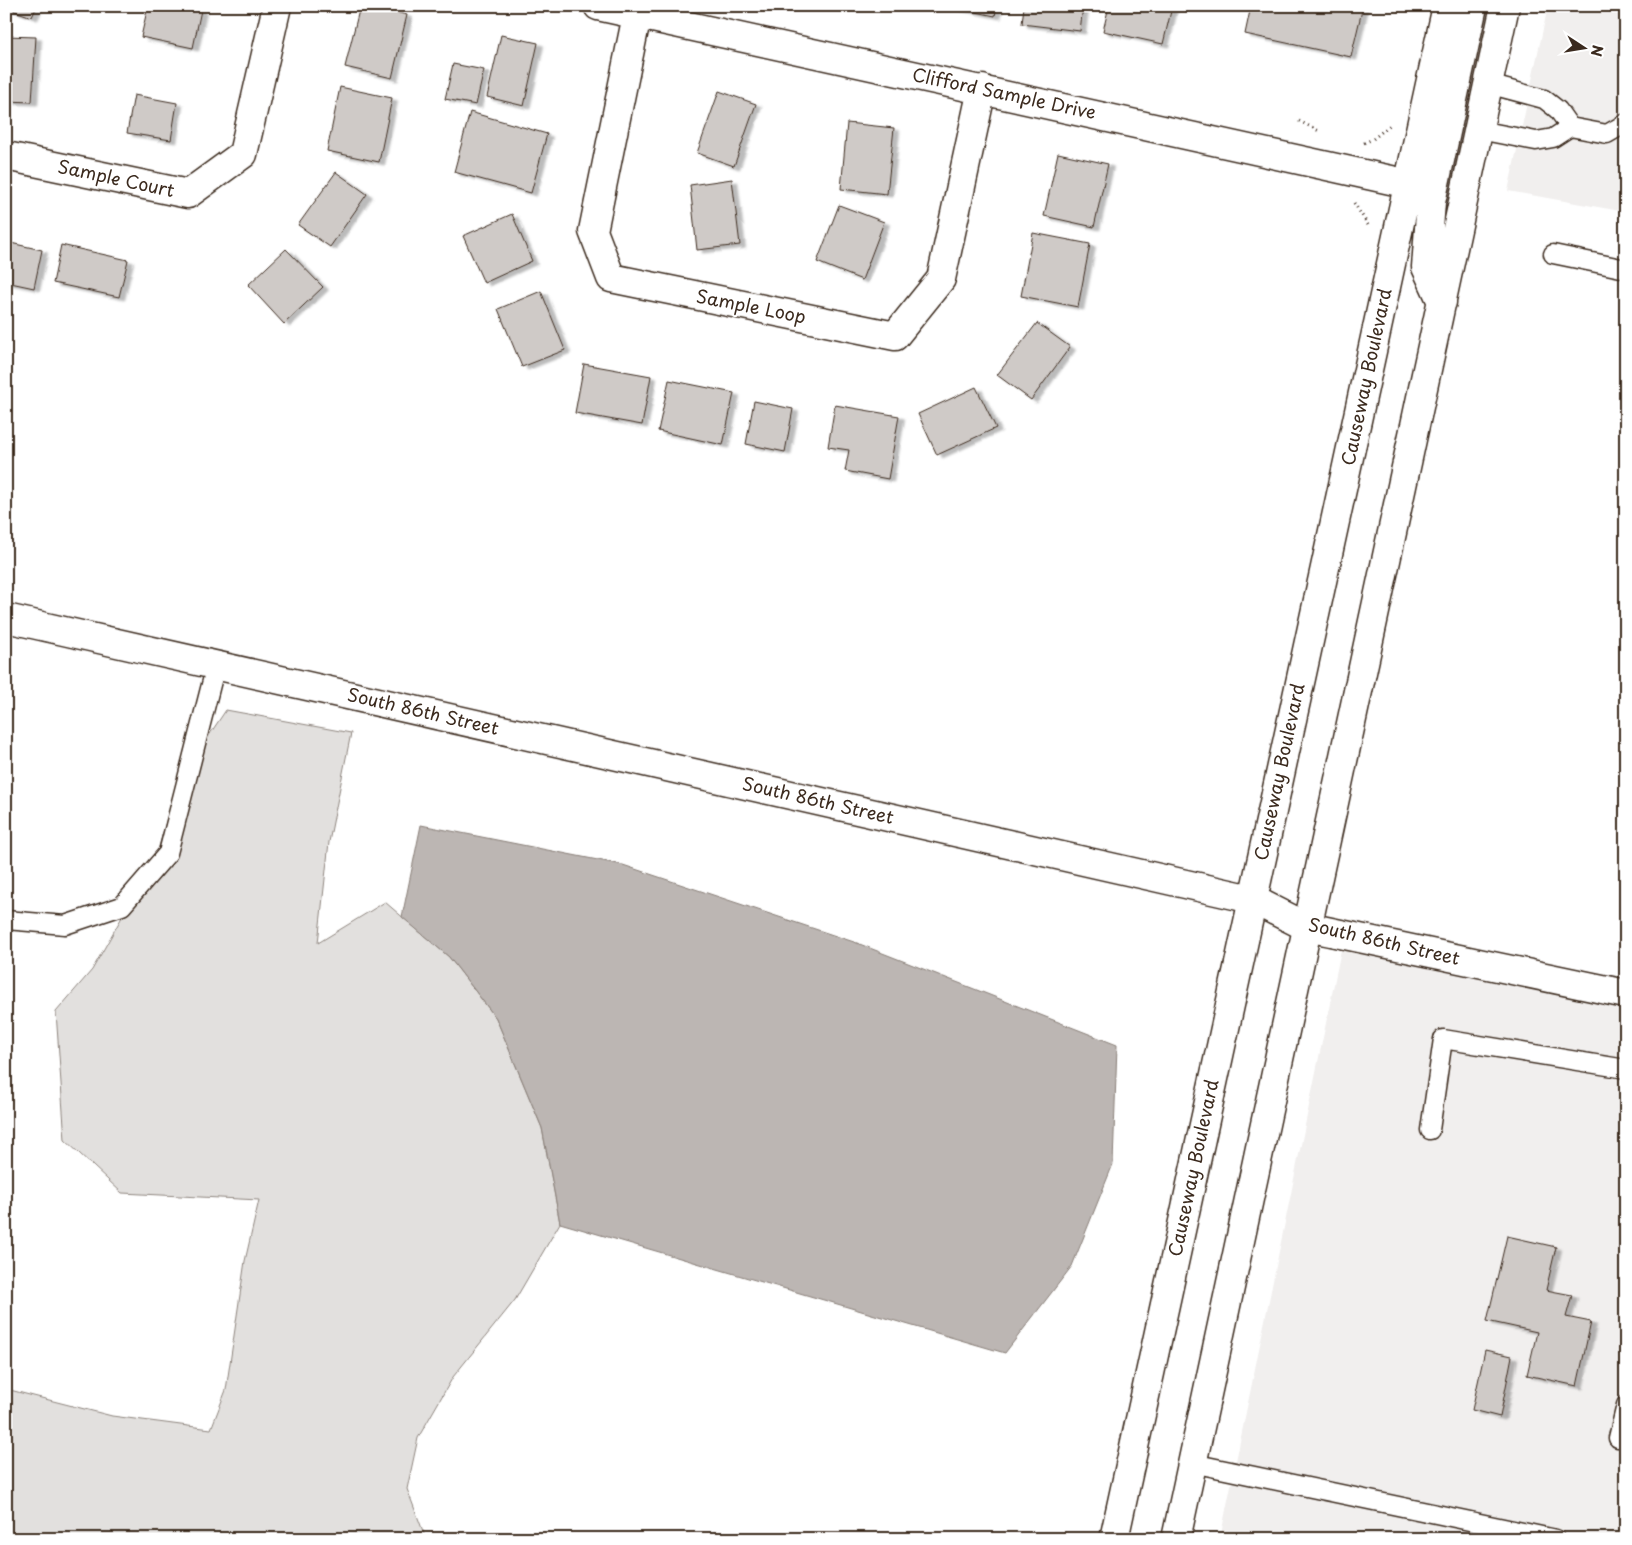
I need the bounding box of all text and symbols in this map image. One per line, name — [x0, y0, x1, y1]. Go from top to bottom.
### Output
north arrow — [1560, 22, 1610, 72]
text: N — [1586, 43, 1609, 58]
street label: Clifford Sample Drive — [910, 60, 1099, 125]
street label: Sample Court — [56, 152, 177, 203]
street label: Sample Loop — [694, 282, 808, 329]
street label: Causeway Boulevard — [1334, 286, 1398, 468]
street label: South 86th Street — [345, 680, 502, 741]
street label: Causeway Boulevard — [1247, 681, 1311, 863]
street label: South 86th Street — [740, 769, 897, 830]
street label: South 86th Street — [1306, 910, 1463, 971]
street label: Causeway Boulevard — [1161, 1077, 1225, 1259]

